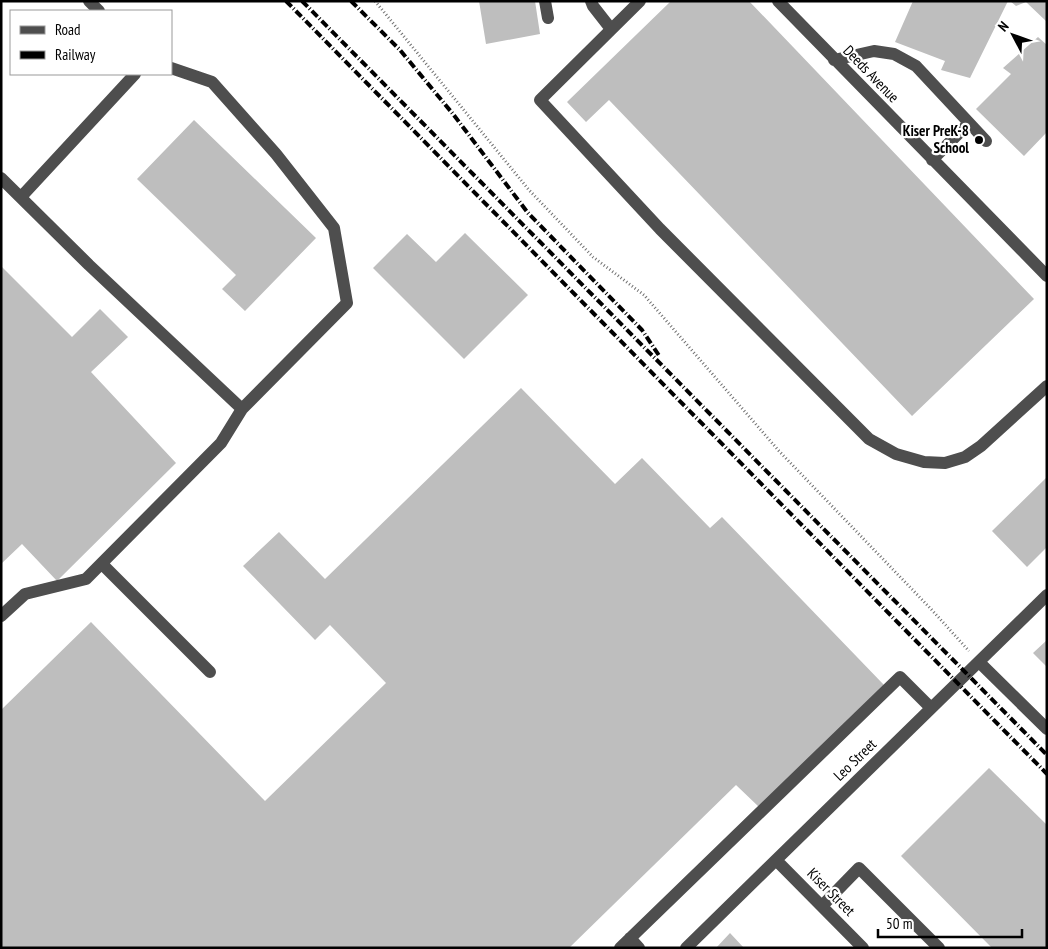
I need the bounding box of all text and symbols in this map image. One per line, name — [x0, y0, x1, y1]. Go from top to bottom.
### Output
legend — [10, 10, 172, 75]
north arrow — [988, 10, 1038, 60]
text: N — [994, 18, 1012, 35]
text: Road — [55, 20, 81, 39]
street label: Deeds Avenue — [839, 41, 903, 106]
text: Railway — [55, 45, 96, 64]
place label: Kiser PreK-8 School — [903, 121, 969, 157]
marker: Kiser PreK-8 School — [973, 134, 985, 146]
street label: Leo Street — [829, 735, 880, 785]
street label: Kiser Street — [803, 864, 859, 920]
scale bar — [878, 906, 1022, 938]
text: 50 m — [886, 914, 912, 933]

